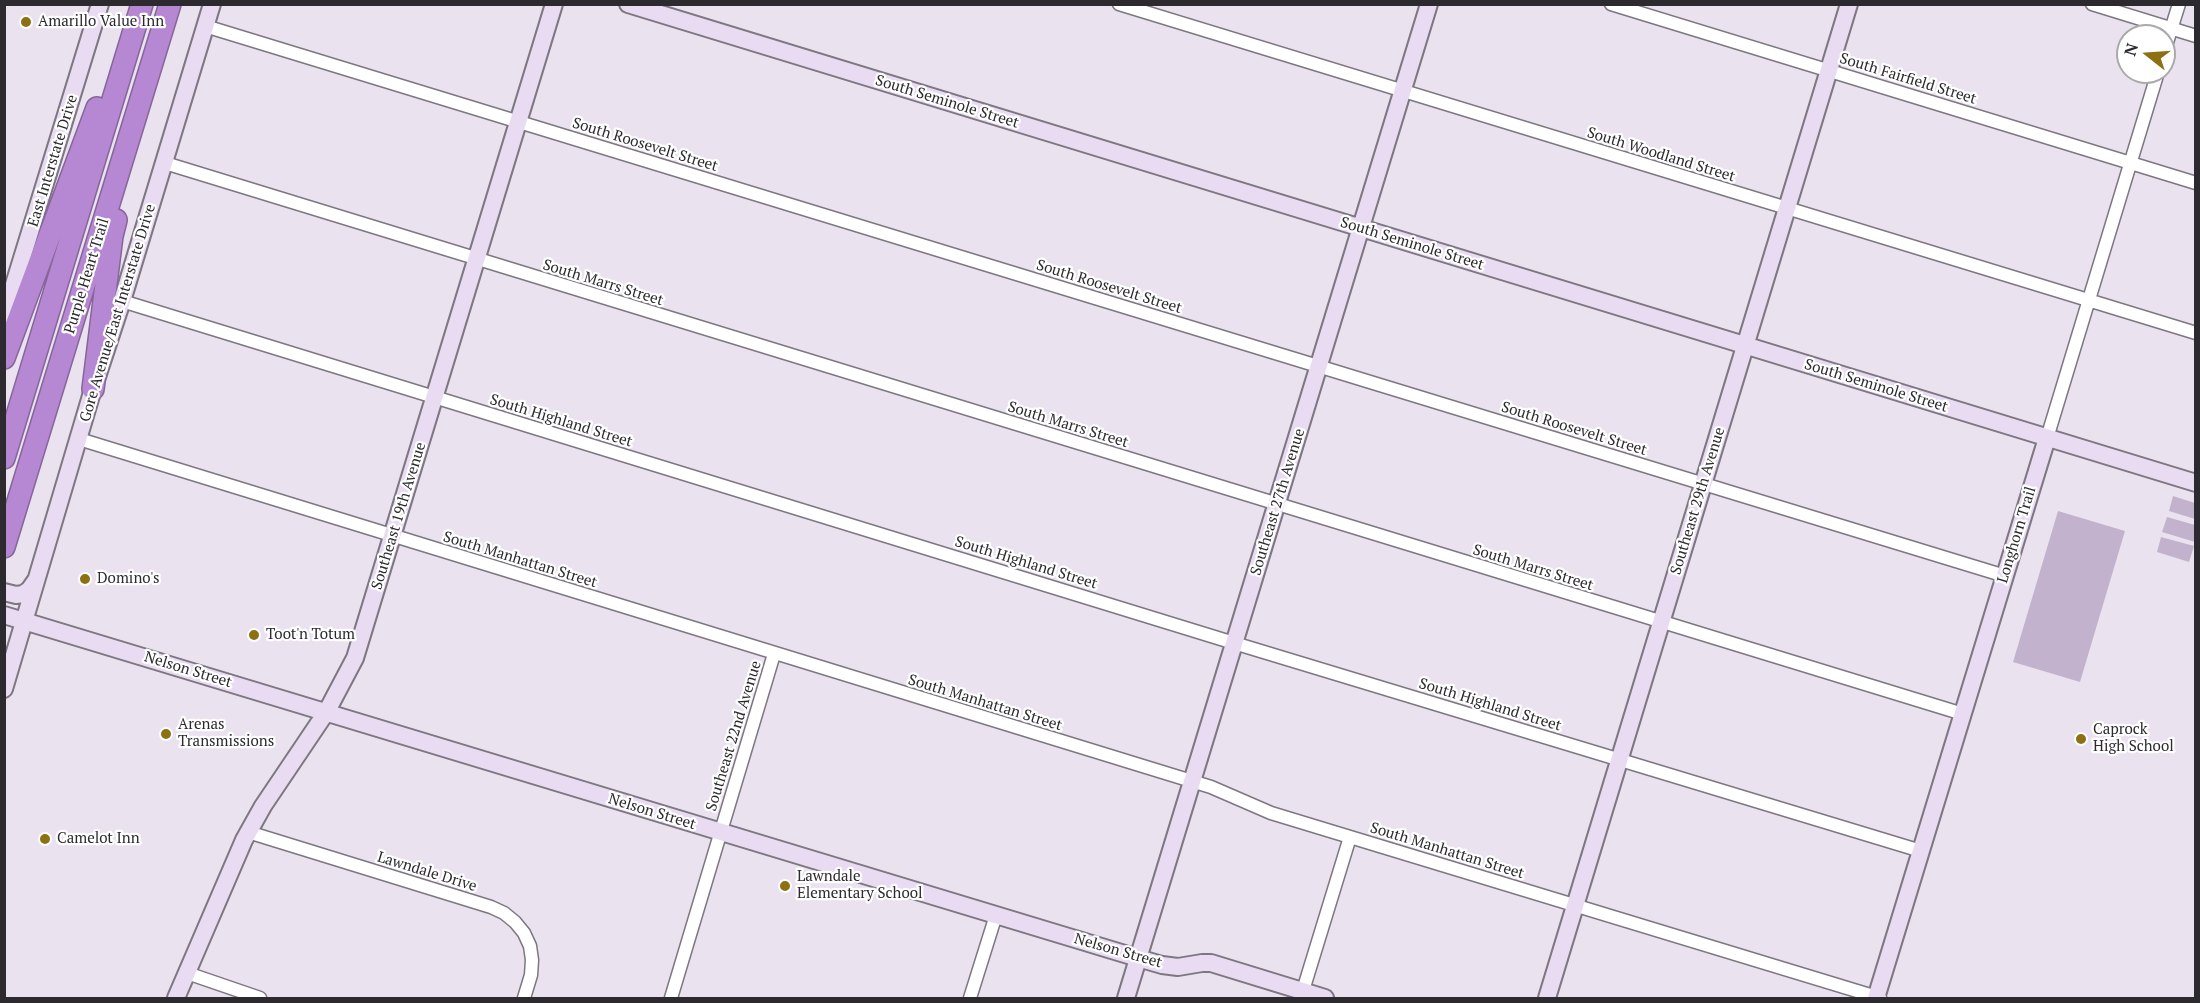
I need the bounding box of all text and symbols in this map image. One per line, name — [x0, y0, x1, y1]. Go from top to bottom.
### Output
place label: Amarillo Value Inn — [38, 13, 164, 31]
marker: Amarillo Value Inn — [19, 15, 33, 29]
north arrow — [2116, 24, 2176, 84]
text: N — [2118, 40, 2143, 58]
street label: South Fairfield Street — [1837, 50, 1979, 108]
street label: South Seminole Street — [873, 72, 1021, 132]
street label: East Interstate Drive — [24, 93, 82, 229]
street label: South Roosevelt Street — [570, 114, 720, 176]
street label: South Woodland Street — [1585, 124, 1737, 186]
street label: Gore Avenue/East Interstate Drive — [76, 202, 160, 424]
street label: South Seminole Street — [1338, 214, 1486, 274]
street label: Purple Heart Trail — [61, 216, 113, 336]
street label: South Marrs Street — [540, 256, 666, 310]
street label: South Roosevelt Street — [1034, 256, 1184, 318]
street label: South Seminole Street — [1802, 356, 1950, 416]
street label: South Highland Street — [488, 391, 634, 451]
street label: South Marrs Street — [1005, 398, 1131, 452]
street label: South Roosevelt Street — [1499, 398, 1649, 460]
street label: Southeast 29th Avenue — [1667, 425, 1729, 577]
street label: Southeast 27th Avenue — [1247, 426, 1309, 578]
street label: Southeast 19th Avenue — [368, 440, 430, 592]
street label: Longhorn Trail — [1994, 485, 2040, 585]
street label: South Manhattan Street — [441, 528, 599, 592]
street label: South Highland Street — [953, 533, 1099, 593]
street label: South Marrs Street — [1470, 541, 1596, 595]
place label: Domino's — [97, 570, 159, 588]
marker: Domino's — [78, 572, 92, 586]
place label: Toot'n Totum — [266, 626, 355, 644]
marker: Toot'n Totum — [247, 628, 261, 642]
street label: Nelson Street — [142, 648, 234, 692]
street label: Southeast 22nd Avenue — [703, 659, 765, 813]
street label: South Manhattan Street — [906, 671, 1064, 735]
street label: South Highland Street — [1417, 675, 1563, 735]
place label: Arenas Transmissions — [178, 716, 274, 751]
place label: Caprock High School — [2093, 721, 2174, 756]
marker: Arenas Transmissions — [159, 727, 173, 741]
marker: Caprock High School — [2074, 732, 2088, 746]
street label: Nelson Street — [606, 790, 698, 834]
street label: South Manhattan Street — [1368, 819, 1526, 883]
place label: Camelot Inn — [57, 830, 140, 848]
marker: Camelot Inn — [38, 832, 52, 846]
street label: Lawndale Drive — [375, 848, 479, 896]
place label: Lawndale Elementary School — [797, 868, 923, 903]
marker: Lawndale Elementary School — [778, 879, 792, 893]
street label: Nelson Street — [1072, 930, 1164, 972]

